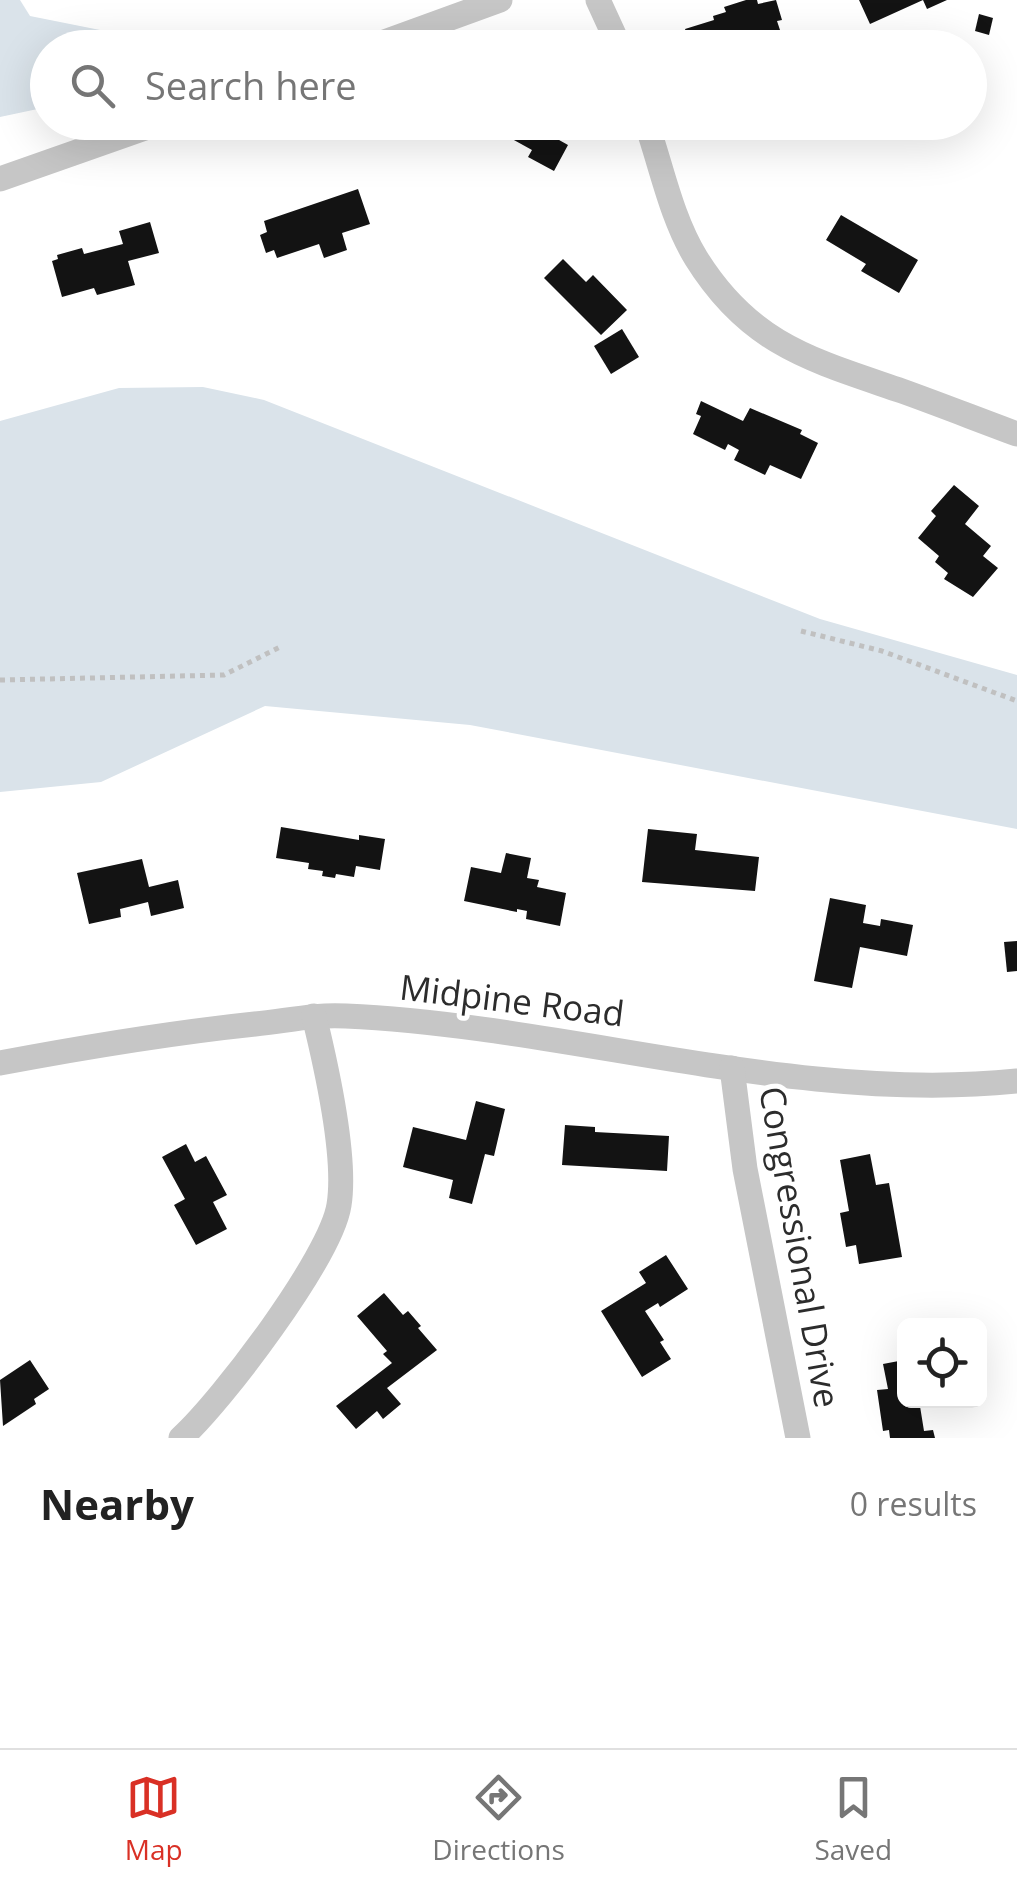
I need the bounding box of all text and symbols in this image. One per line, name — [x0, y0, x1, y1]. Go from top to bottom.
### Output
search box — [30, 30, 987, 140]
icon: search — [65, 58, 120, 113]
text: Search here — [145, 59, 357, 111]
street label: Midpine Road — [397, 962, 627, 1037]
street label: Congressional Drive — [749, 1082, 852, 1411]
map controls — [897, 1318, 987, 1408]
button: locate — [897, 1318, 987, 1408]
text: Nearby — [40, 1475, 194, 1532]
text: 0 results — [850, 1482, 977, 1525]
tab: Map — [125, 1770, 183, 1868]
tab: Directions — [432, 1770, 565, 1868]
tab: Saved — [814, 1770, 892, 1868]

